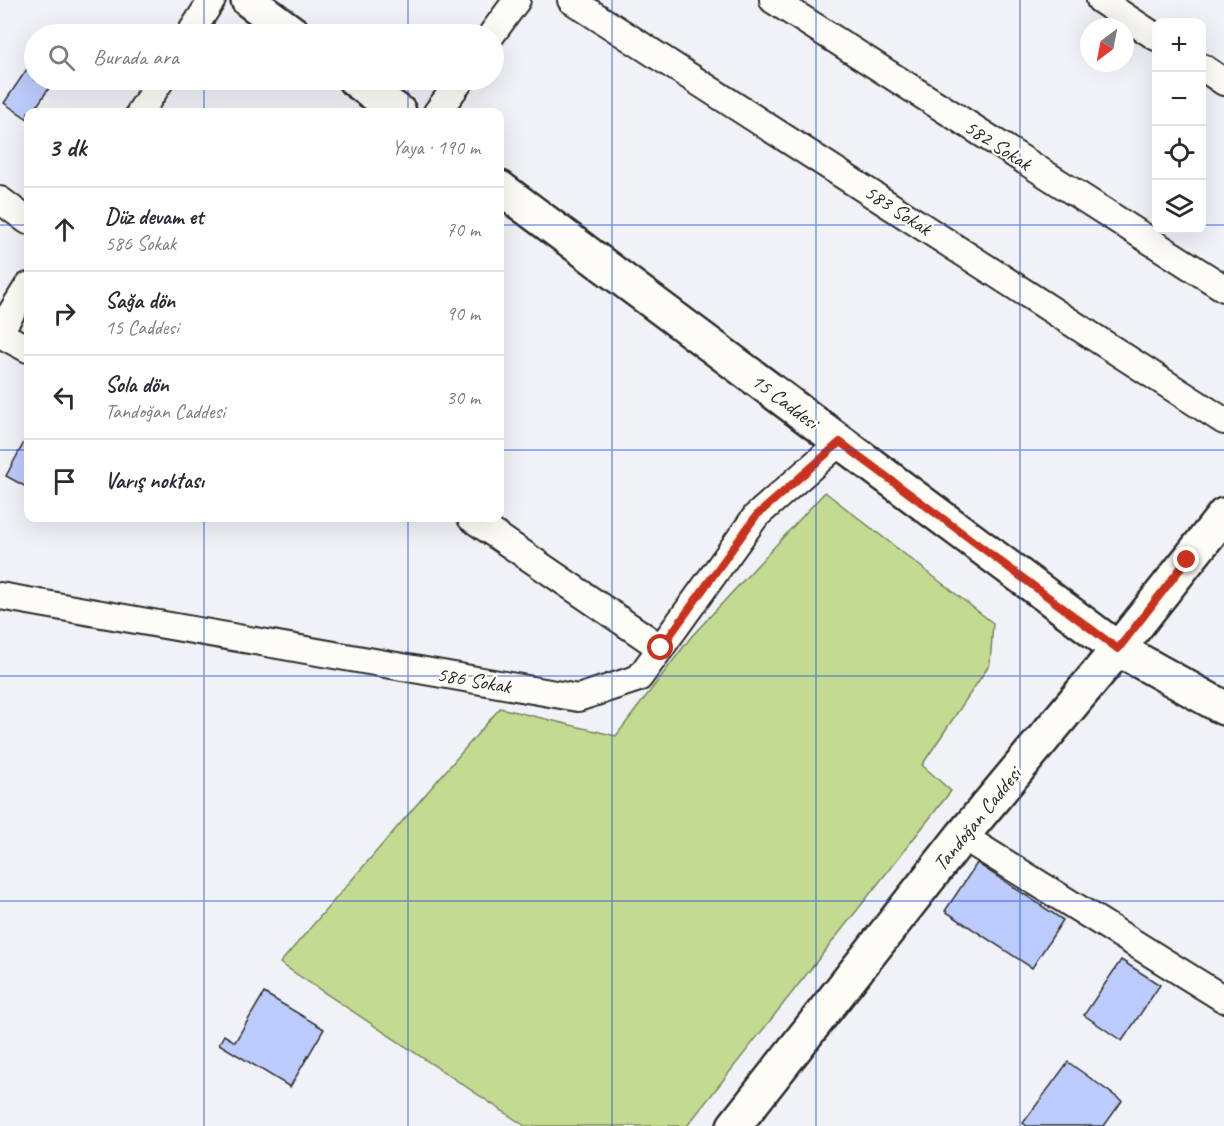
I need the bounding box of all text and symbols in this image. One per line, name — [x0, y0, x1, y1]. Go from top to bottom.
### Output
north arrow — [1080, 18, 1134, 72]
map controls — [1152, 18, 1206, 234]
button: + — [1152, 18, 1206, 72]
search box — [24, 24, 504, 90]
icon: search — [45, 41, 78, 74]
text: Burada ara — [93, 43, 179, 71]
button: − — [1152, 72, 1206, 126]
street label: 582 Sokak — [960, 114, 1037, 177]
button: locate — [1152, 126, 1206, 180]
text: 3 dk — [48, 131, 86, 164]
text: Yaya · 190 m — [392, 135, 480, 160]
street label: 583 Sokak — [860, 179, 937, 242]
button: layers — [1152, 180, 1206, 234]
text: Düz devam et — [105, 203, 203, 231]
icon: ahead — [48, 213, 81, 246]
text: 70 m — [446, 217, 480, 242]
text: 586 Sokak — [105, 231, 176, 256]
text: Sağa dön — [105, 287, 175, 315]
icon: right — [48, 297, 81, 330]
text: 90 m — [446, 301, 480, 326]
text: 15 Caddesi — [105, 315, 179, 340]
street label: 15 Caddesi — [746, 367, 826, 437]
text: Sola dön — [105, 371, 169, 399]
icon: left — [48, 381, 81, 414]
text: 30 m — [446, 385, 480, 410]
text: Tandoğan Caddesi — [105, 399, 225, 424]
icon: arrive — [48, 465, 81, 498]
text: Varış noktası — [105, 467, 204, 495]
route end — [1173, 546, 1199, 572]
route start — [647, 634, 673, 660]
street label: 586 Sokak — [435, 661, 514, 700]
street label: Tandoğan Caddesi — [927, 759, 1029, 876]

